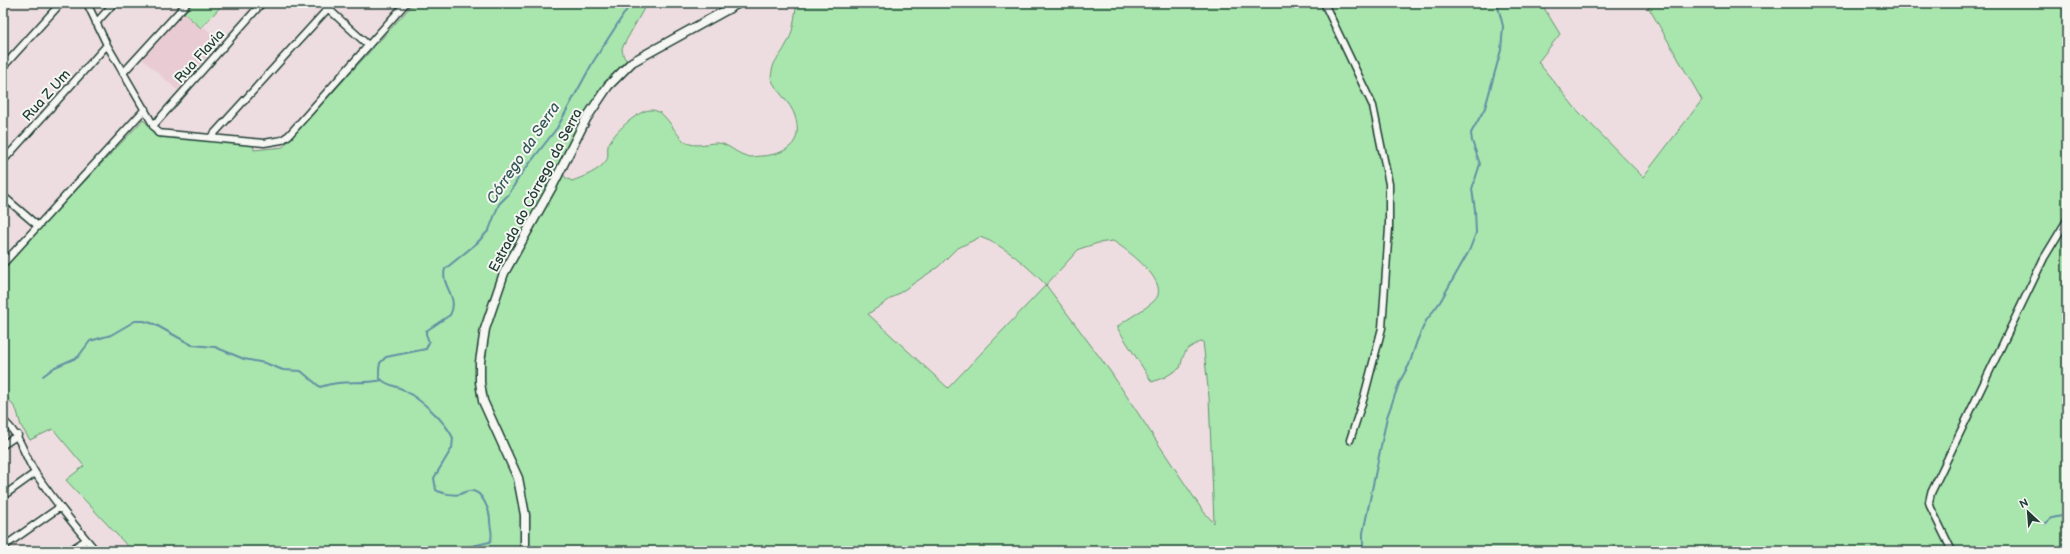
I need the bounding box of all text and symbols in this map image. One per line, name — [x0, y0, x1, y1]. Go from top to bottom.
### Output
street label: Rua Flavia — [171, 26, 228, 87]
street label: Rua Z Um — [19, 66, 74, 125]
water label: Córrego da Serra — [482, 99, 564, 208]
street label: Estrada do Córrego da Serra — [485, 106, 586, 275]
north arrow — [2008, 492, 2048, 532]
text: N — [2017, 496, 2030, 511]

